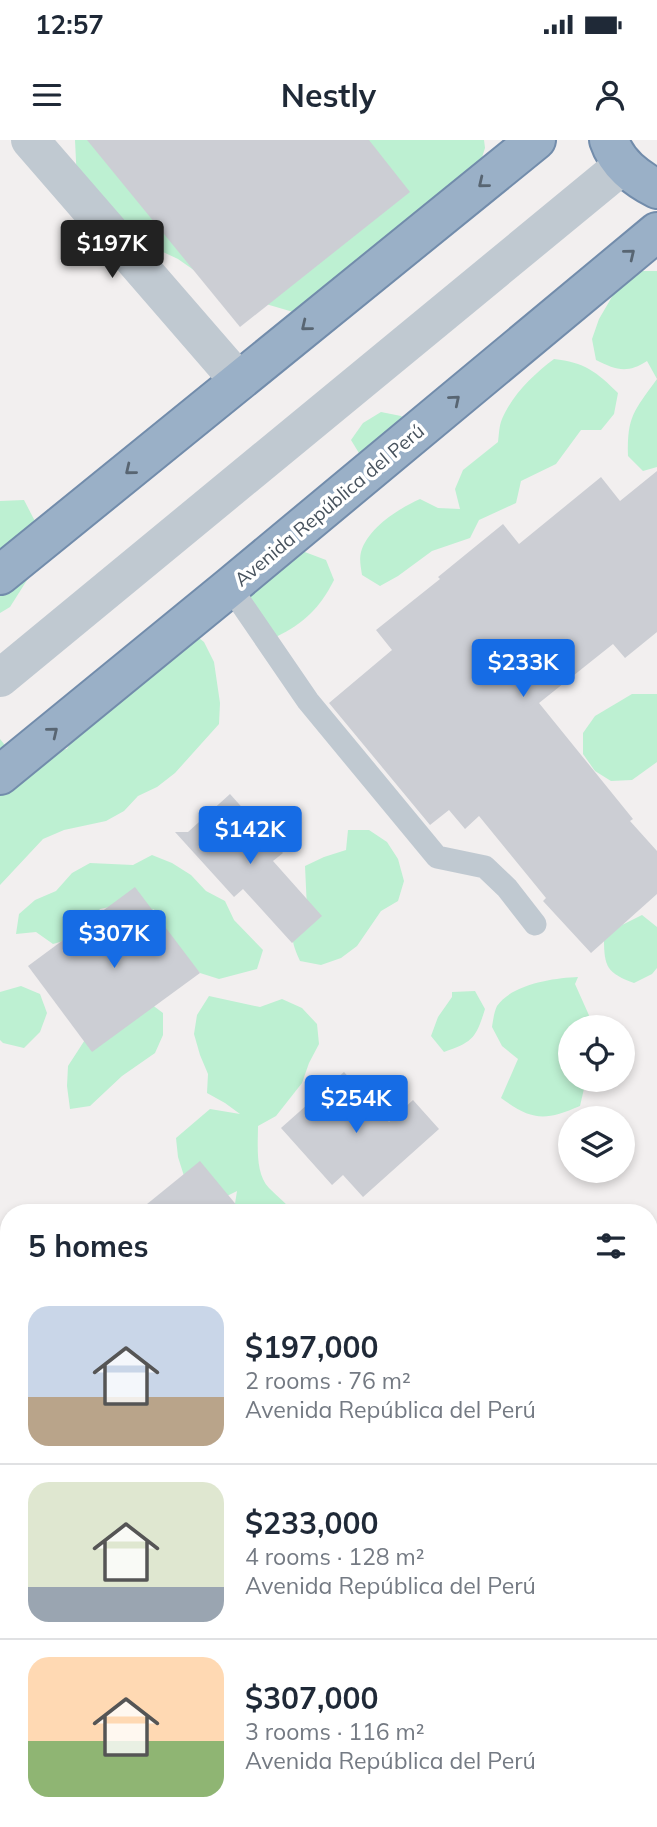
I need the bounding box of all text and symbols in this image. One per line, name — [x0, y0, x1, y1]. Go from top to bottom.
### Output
text: 12:57 — [35, 8, 104, 41]
text: Nestly — [281, 75, 376, 115]
icon: menu — [28, 76, 66, 114]
icon: person — [591, 76, 629, 114]
one-way arrow — [478, 175, 491, 187]
pin: $197K — [63, 220, 161, 280]
text: $197K — [77, 228, 147, 257]
one-way arrow — [622, 250, 634, 263]
one-way arrow — [302, 318, 314, 331]
one-way arrow — [446, 396, 459, 408]
street label: Avenida República del Perú — [229, 419, 429, 591]
one-way arrow — [125, 462, 138, 474]
pin: $233K — [474, 640, 572, 699]
text: $233K — [488, 647, 558, 676]
one-way arrow — [44, 728, 57, 740]
pin: $142K — [201, 806, 299, 866]
text: $142K — [215, 814, 285, 843]
pin: $307K — [65, 910, 163, 970]
text: $307K — [79, 918, 149, 947]
map controls — [558, 1015, 635, 1183]
button: locate — [558, 1015, 635, 1092]
pin: $254K — [307, 1076, 405, 1135]
text: $254K — [321, 1083, 391, 1112]
button: layers — [558, 1106, 635, 1183]
text: 5 homes — [28, 1227, 149, 1265]
icon: filters — [592, 1227, 630, 1265]
text: $197,000 — [245, 1328, 378, 1366]
icon: home — [84, 1334, 168, 1418]
text: 2 rooms · 76 m² — [245, 1366, 411, 1395]
text: Avenida República del Perú — [245, 1395, 536, 1424]
text: $233,000 — [245, 1504, 378, 1542]
icon: home — [84, 1510, 168, 1594]
text: 4 rooms · 128 m² — [245, 1542, 425, 1571]
text: Avenida República del Perú — [245, 1571, 536, 1600]
text: $307,000 — [245, 1679, 378, 1717]
icon: home — [84, 1685, 168, 1769]
text: 3 rooms · 116 m² — [245, 1717, 425, 1746]
text: Avenida República del Perú — [245, 1746, 536, 1775]

